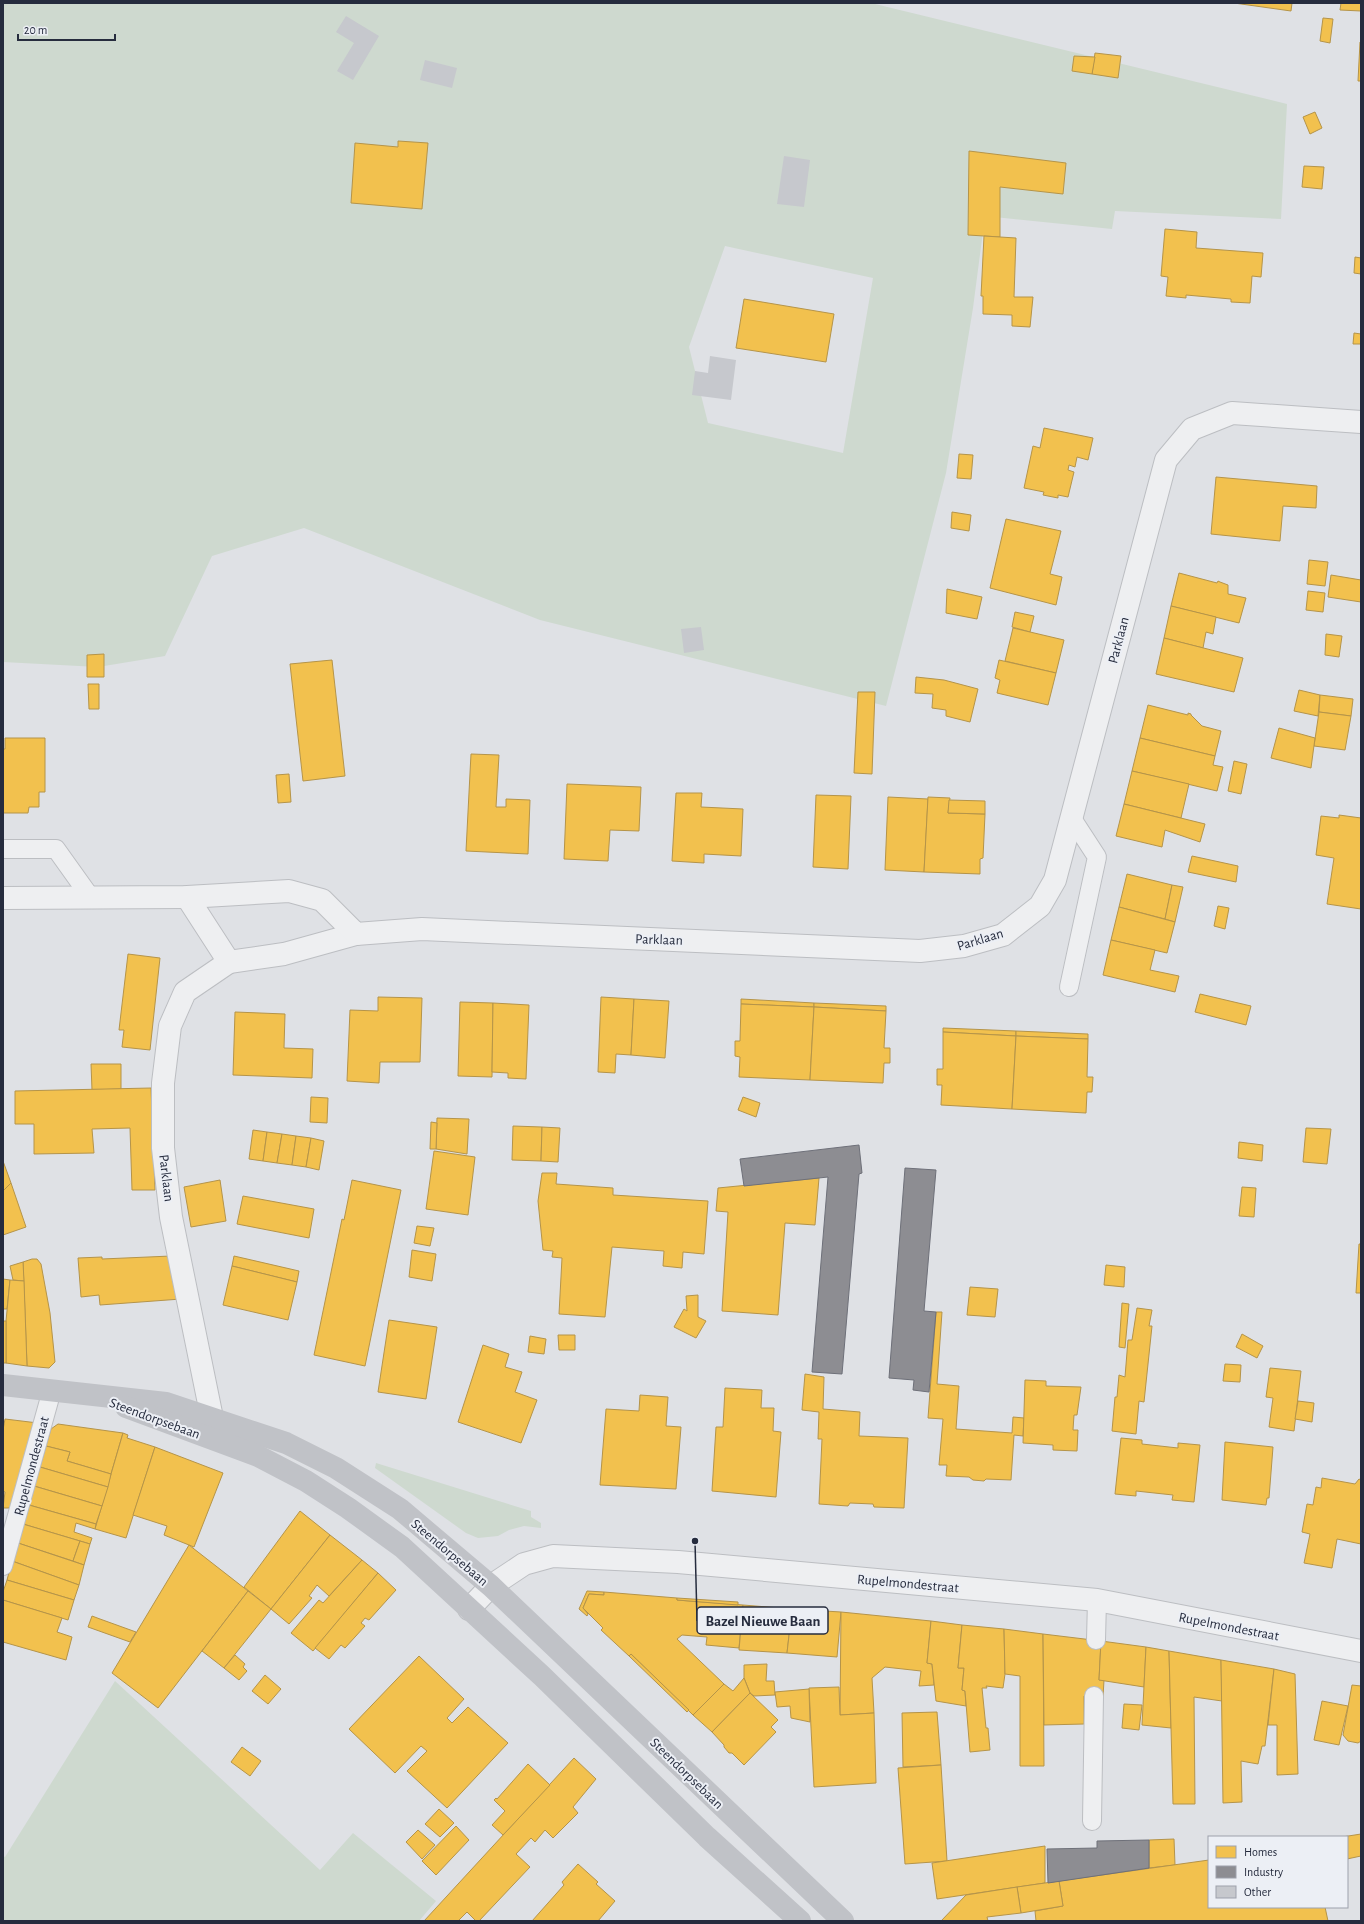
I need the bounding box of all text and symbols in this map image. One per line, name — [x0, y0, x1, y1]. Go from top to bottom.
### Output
scale bar — [18, 16, 115, 42]
text: 20 m — [24, 24, 47, 36]
street label: Parklaan — [1106, 615, 1132, 665]
street label: Parklaan — [955, 926, 1005, 954]
street label: Parklaan — [635, 932, 683, 948]
street label: Parklaan — [156, 1154, 176, 1203]
street label: Steendorpsebaan — [107, 1396, 202, 1442]
street label: Rupelmondestraat — [12, 1415, 52, 1517]
street label: Steendorpsebaan — [408, 1517, 490, 1589]
street label: Rupelmondestraat — [857, 1573, 960, 1595]
callout: Bazel Nieuwe Baan — [697, 1607, 828, 1634]
street label: Rupelmondestraat — [1177, 1610, 1281, 1644]
text: Bazel Nieuwe Baan — [705, 1614, 821, 1629]
street label: Steendorpsebaan — [647, 1736, 726, 1812]
legend — [1208, 1836, 1348, 1908]
text: Homes — [1244, 1846, 1277, 1858]
text: Industry — [1244, 1866, 1283, 1879]
text: Other — [1244, 1886, 1271, 1898]

